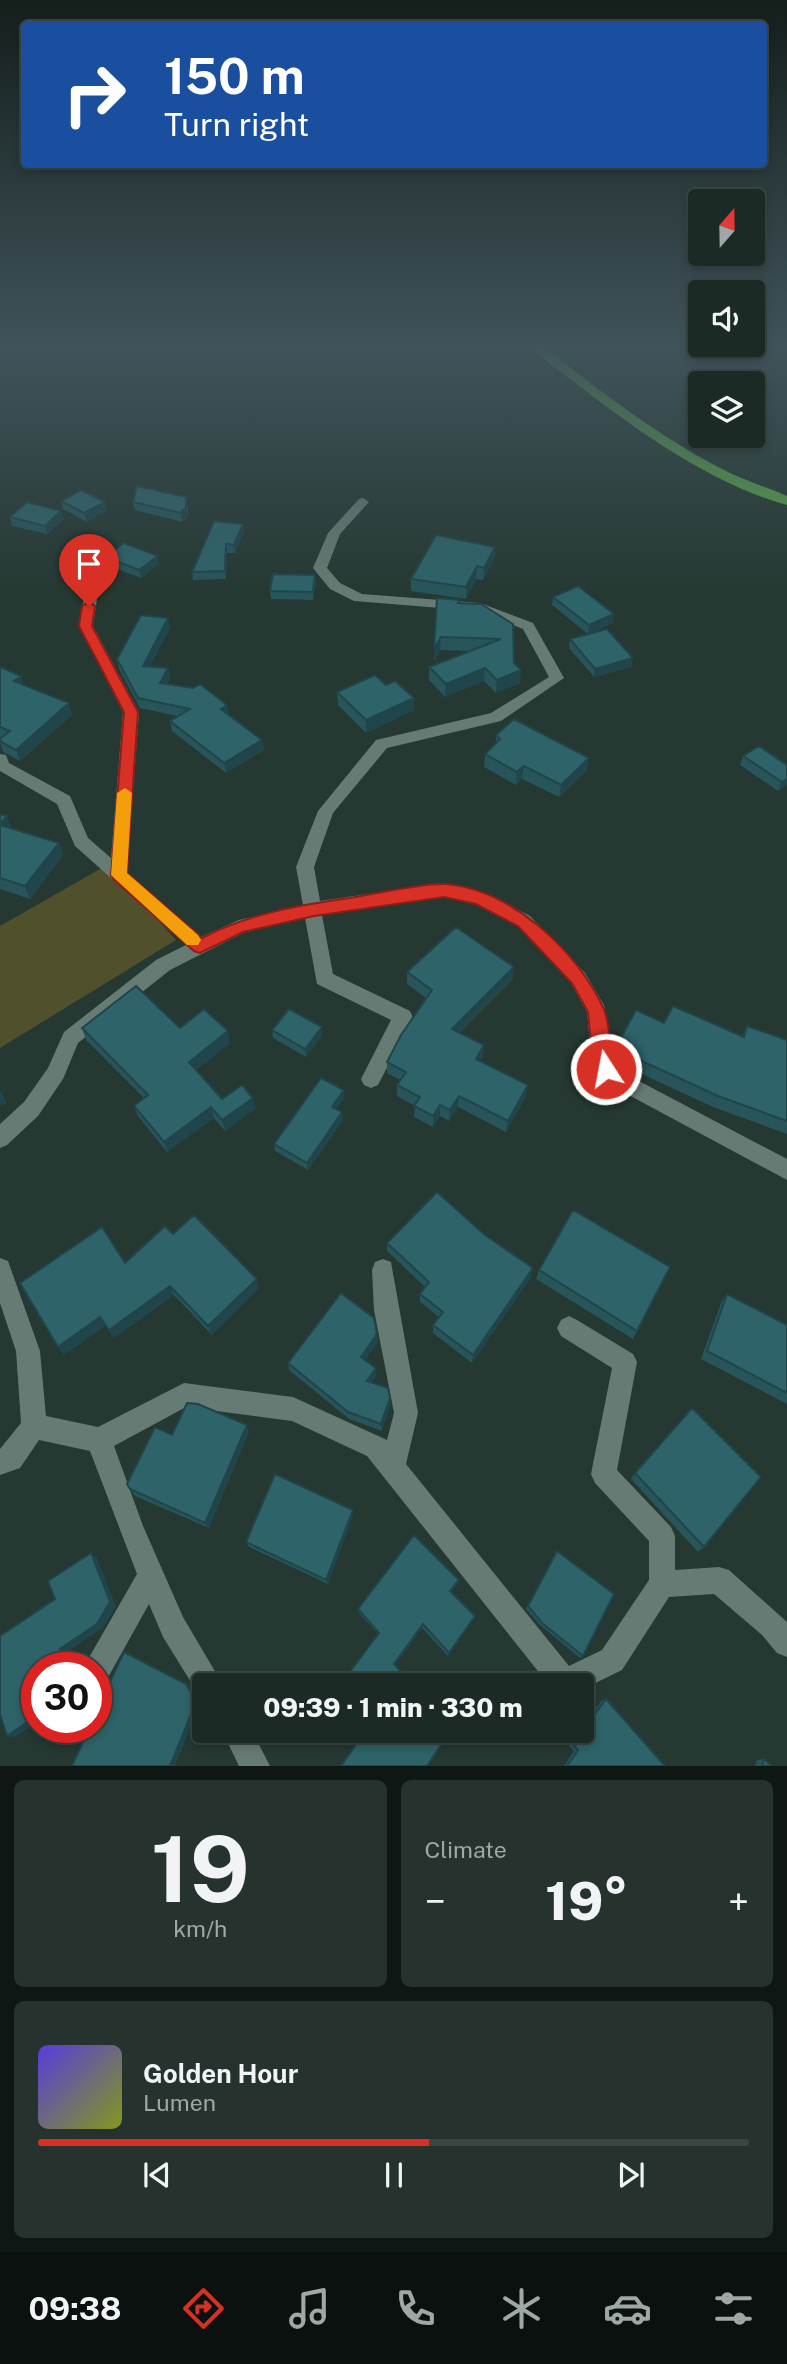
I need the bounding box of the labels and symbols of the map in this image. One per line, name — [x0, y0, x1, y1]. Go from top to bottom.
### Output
north arrow — [688, 189, 765, 266]
pin — [59, 534, 119, 606]
position arrow — [569, 1032, 643, 1106]
speed limit sign: 30 — [21, 1652, 112, 1743]

